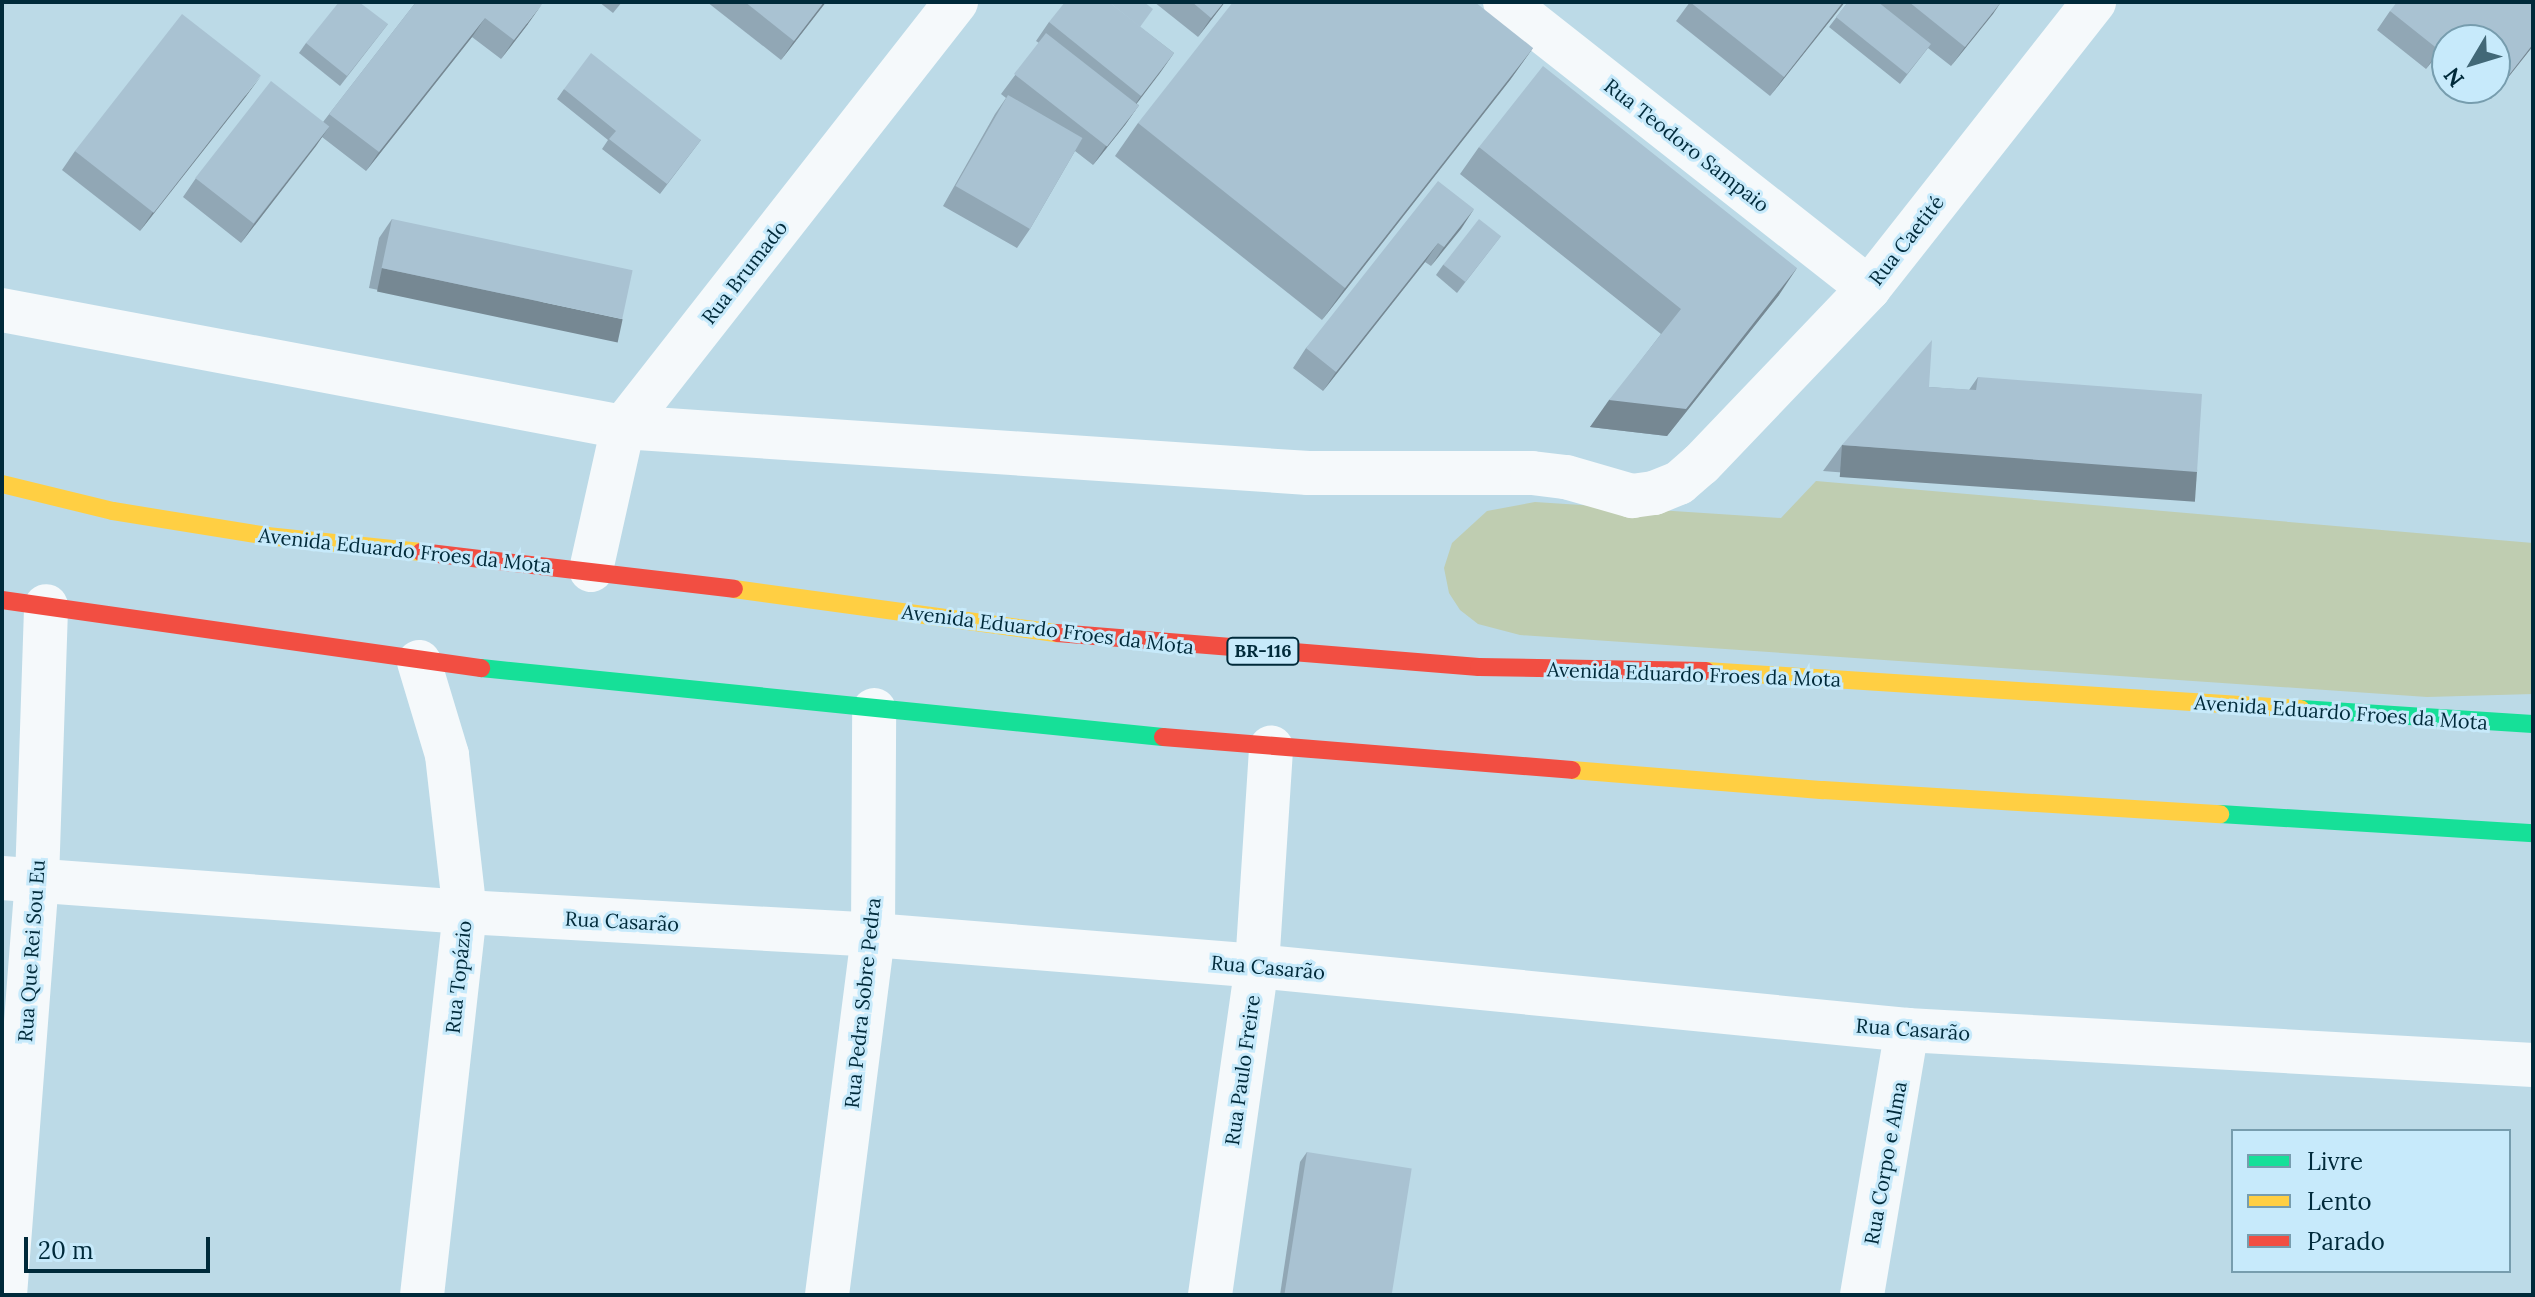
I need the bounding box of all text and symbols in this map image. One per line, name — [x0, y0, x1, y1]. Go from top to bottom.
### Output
north arrow — [2431, 24, 2511, 104]
text: N — [2437, 62, 2470, 93]
street label: Rua Teodoro Sampaio — [1600, 73, 1774, 217]
street label: Rua Caetité — [1864, 190, 1948, 290]
street label: Rua Brumado — [696, 215, 792, 329]
street label: Avenida Eduardo Froes da Mota — [257, 523, 553, 577]
street label: Avenida Eduardo Froes da Mota — [901, 599, 1195, 659]
road number: BR-116 — [1225, 637, 1301, 665]
street label: Avenida Eduardo Froes da Mota — [1547, 657, 1841, 691]
street label: Avenida Eduardo Froes da Mota — [2193, 690, 2489, 734]
street label: Rua Que Rei Sou Eu — [13, 859, 49, 1043]
street label: Rua Pedra Sobre Pedra — [839, 897, 885, 1109]
street label: Rua Casarão — [564, 906, 680, 936]
street label: Rua Topázio — [440, 919, 476, 1035]
street label: Rua Casarão — [1210, 950, 1326, 984]
street label: Rua Paulo Freire — [1220, 993, 1264, 1147]
street label: Rua Casarão — [1855, 1013, 1971, 1045]
street label: Rua Corpo e Alma — [1859, 1079, 1911, 1247]
legend — [2231, 1129, 2511, 1273]
text: Livre — [2307, 1146, 2363, 1177]
text: Lento — [2307, 1186, 2372, 1217]
scale bar — [28, 1221, 214, 1271]
text: Parado — [2307, 1226, 2385, 1257]
text: 20 m — [38, 1235, 94, 1266]

